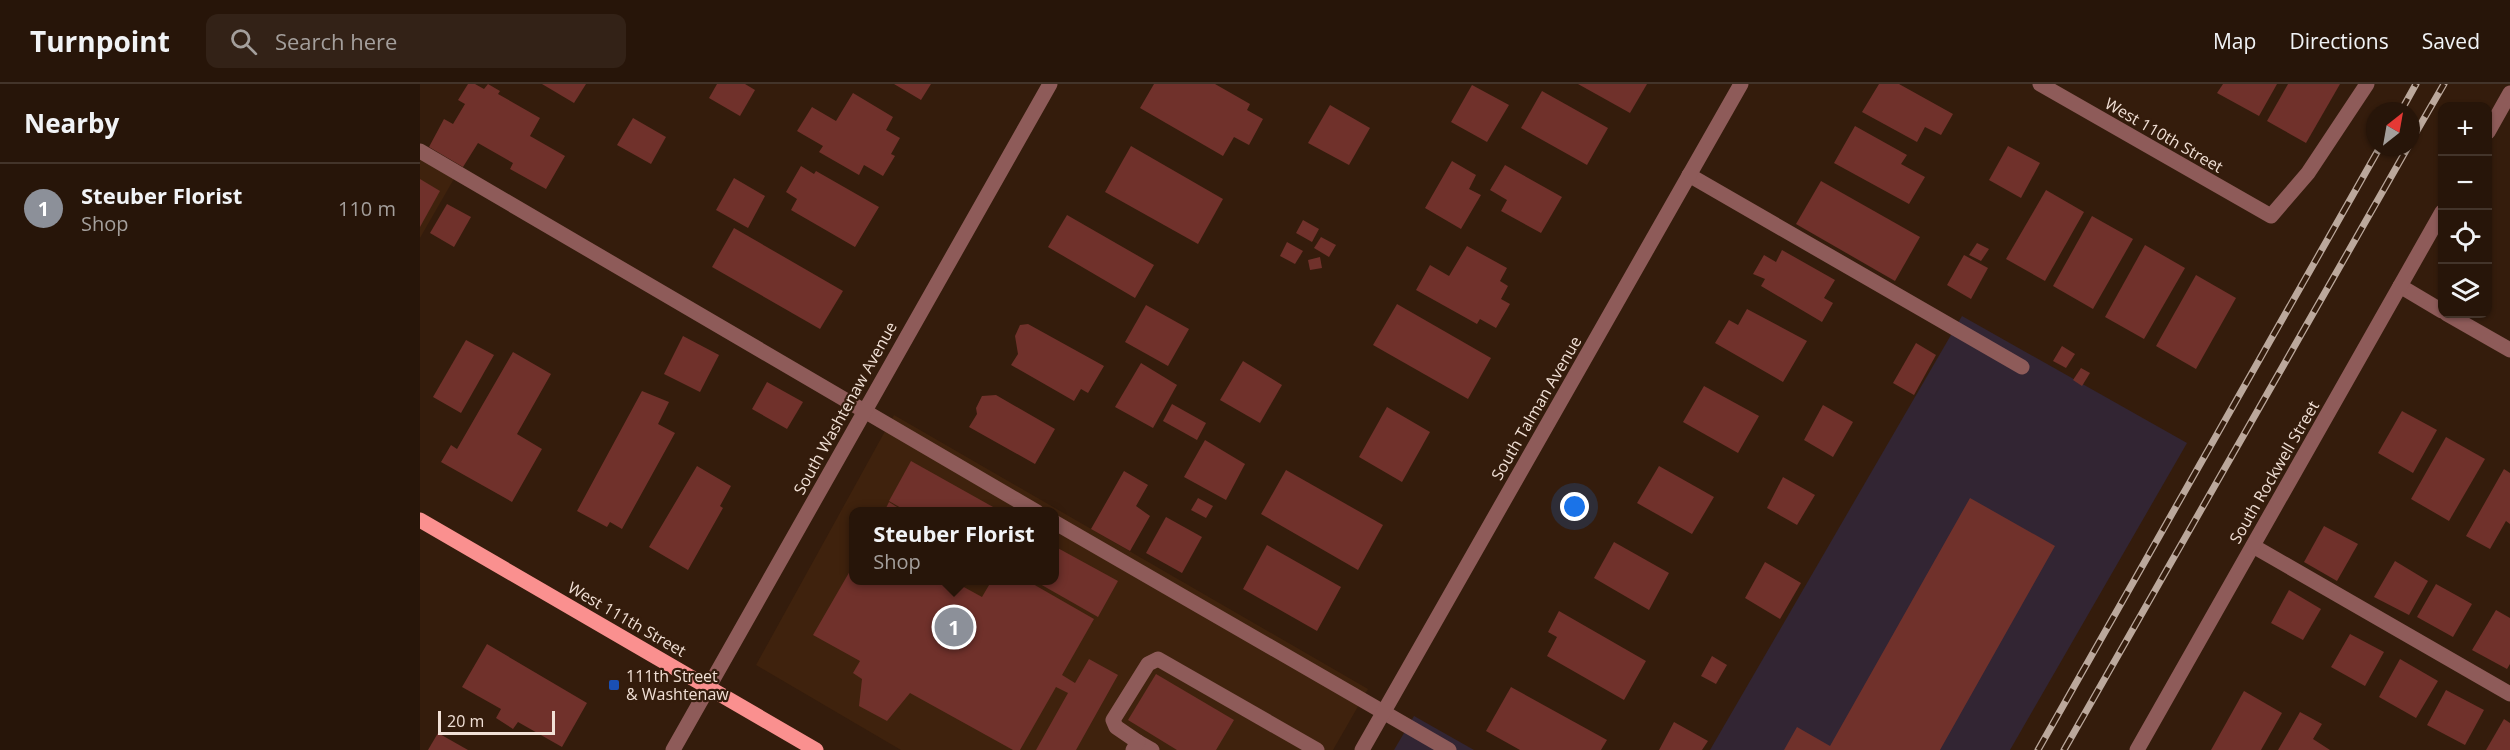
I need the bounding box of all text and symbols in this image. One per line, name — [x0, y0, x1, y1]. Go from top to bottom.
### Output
search box — [206, 14, 626, 68]
text: Turnpoint — [30, 22, 170, 60]
icon: search — [227, 25, 260, 58]
text: Search here — [275, 26, 397, 56]
text: Map — [2213, 27, 2256, 55]
text: Directions — [2289, 27, 2389, 55]
text: Saved — [2422, 27, 2480, 55]
street label: West 110th Street — [2101, 92, 2227, 178]
north arrow — [2366, 102, 2420, 156]
map controls — [2438, 102, 2492, 318]
button: + — [2438, 102, 2492, 156]
text: Nearby — [24, 105, 119, 141]
button: − — [2438, 156, 2492, 210]
text: Steuber Florist — [81, 180, 242, 210]
text: 1 — [38, 195, 49, 222]
text: 110 m — [338, 195, 396, 222]
text: Shop — [81, 210, 129, 237]
button: locate — [2438, 210, 2492, 264]
button: layers — [2438, 264, 2492, 318]
street label: South Washtenaw Avenue — [788, 318, 902, 498]
street label: South Talman Avenue — [1486, 332, 1586, 484]
street label: South Rockwell Street — [2224, 396, 2324, 548]
your location — [1560, 492, 1589, 521]
popup — [849, 507, 1059, 585]
text: Steuber Florist — [873, 518, 1035, 548]
text: Shop — [873, 548, 921, 575]
street label: West 111th Street — [564, 576, 690, 662]
pin: 1 — [934, 604, 974, 650]
place label: 111th Street & Washtenaw — [626, 665, 729, 705]
marker: 111th Street & Washtenaw — [607, 678, 621, 692]
scale bar — [438, 708, 555, 736]
text: 20 m — [447, 710, 484, 732]

